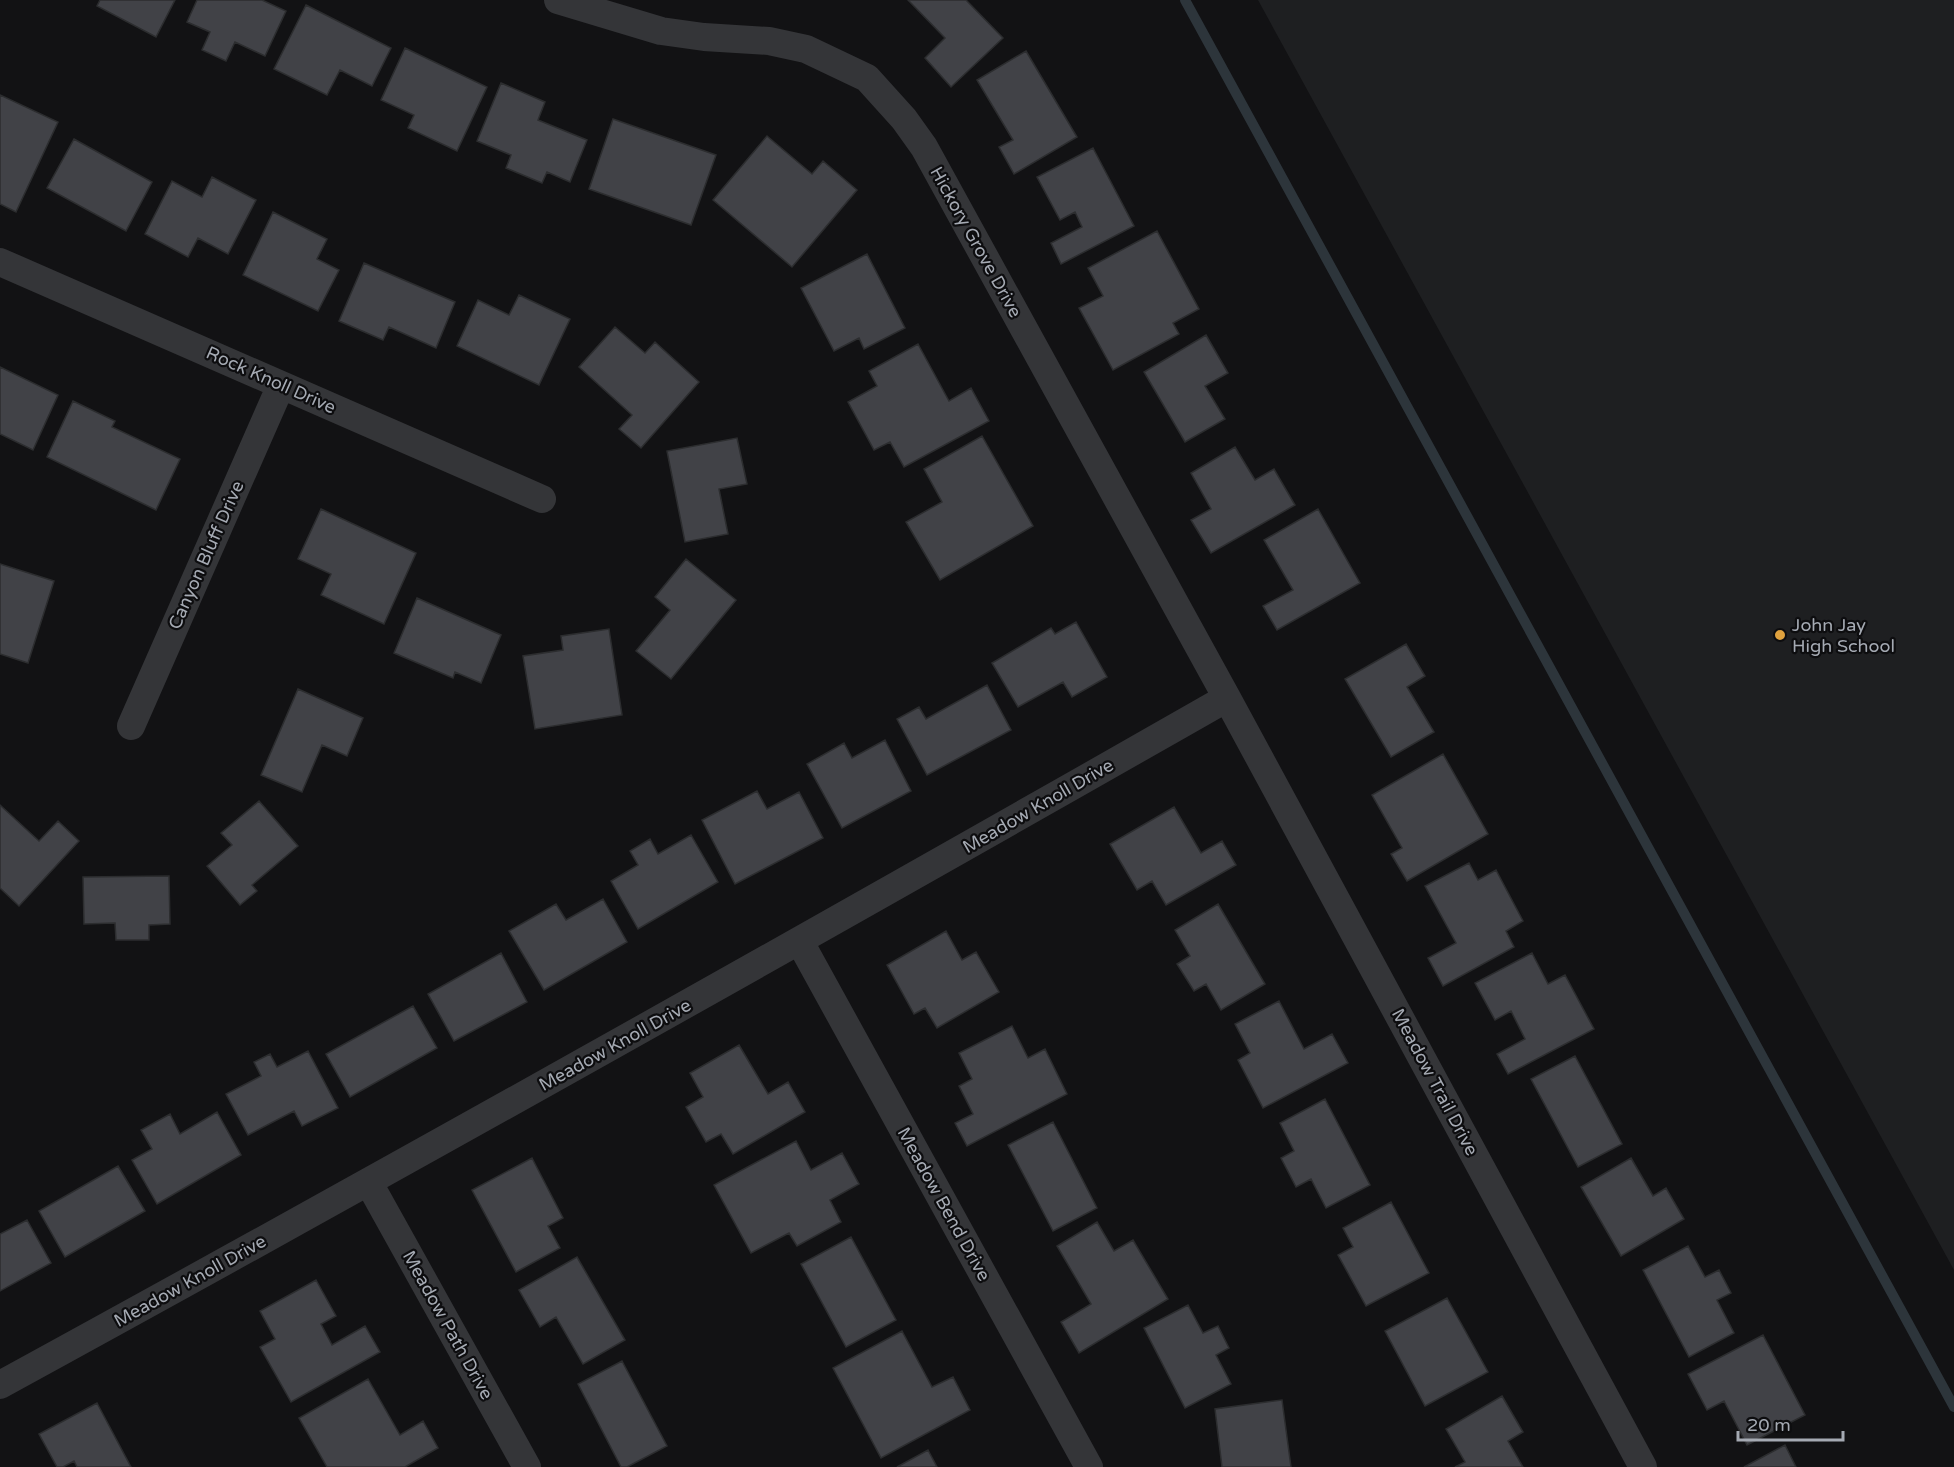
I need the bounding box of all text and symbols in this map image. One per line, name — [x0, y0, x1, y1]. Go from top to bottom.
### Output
street label: Hickory Grove Drive — [925, 163, 1027, 321]
street label: Rock Knoll Drive — [203, 342, 339, 418]
street label: Canyon Bluff Drive — [163, 477, 249, 633]
place label: John Jay High School — [1792, 614, 1895, 657]
marker: John Jay High School — [1773, 628, 1787, 642]
street label: Meadow Knoll Drive — [959, 754, 1117, 858]
street label: Meadow Knoll Drive — [535, 994, 695, 1096]
street label: Meadow Trail Drive — [1387, 1005, 1483, 1159]
street label: Meadow Bend Drive — [893, 1123, 995, 1285]
street label: Meadow Knoll Drive — [110, 1230, 270, 1332]
street label: Meadow Path Drive — [398, 1247, 498, 1403]
scale bar — [1738, 1404, 1843, 1442]
text: 20 m — [1747, 1414, 1791, 1436]

